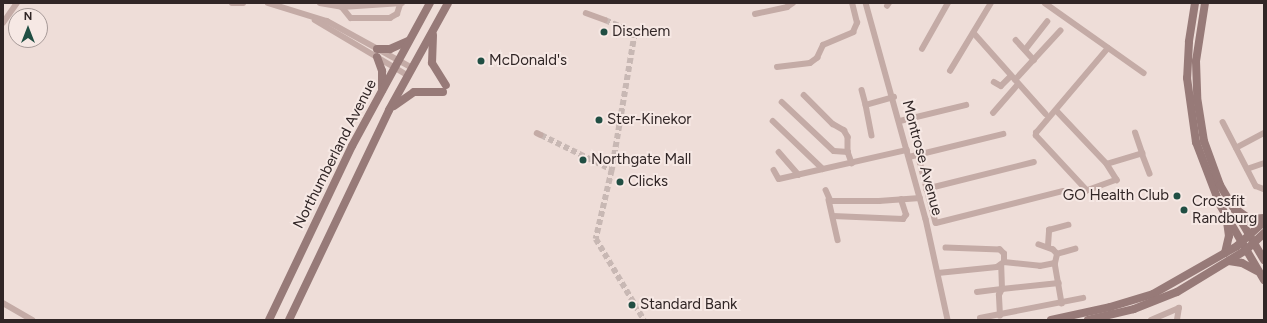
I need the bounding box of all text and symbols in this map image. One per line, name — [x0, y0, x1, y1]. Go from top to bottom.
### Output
north arrow — [8, 8, 48, 48]
text: N — [24, 10, 32, 23]
place label: Dischem — [612, 23, 670, 41]
marker: Dischem — [599, 27, 609, 37]
place label: McDonald's — [489, 52, 567, 70]
marker: McDonald's — [476, 56, 486, 66]
street label: Northumberland Avenue — [289, 76, 381, 232]
street label: Montrose Avenue — [898, 98, 946, 218]
place label: Ster-Kinekor — [607, 111, 691, 129]
marker: Ster-Kinekor — [594, 115, 604, 125]
place label: Northgate Mall — [591, 151, 691, 169]
marker: Northgate Mall — [578, 155, 588, 165]
place label: Clicks — [628, 173, 668, 191]
marker: Clicks — [615, 177, 625, 187]
place label: GO Health Club — [1063, 187, 1169, 205]
marker: GO Health Club — [1172, 191, 1182, 201]
place label: Crossfit Randburg — [1192, 192, 1257, 227]
marker: Crossfit Randburg — [1179, 205, 1189, 215]
place label: Standard Bank — [640, 296, 737, 314]
marker: Standard Bank — [627, 300, 637, 310]

